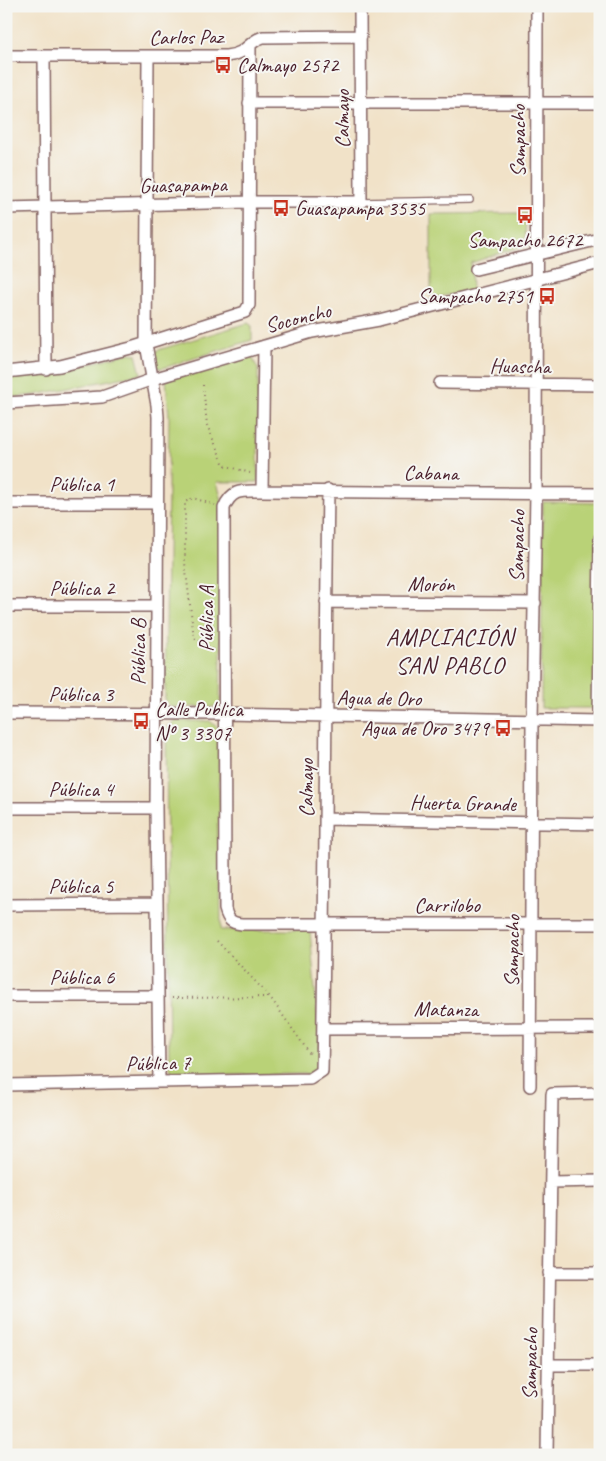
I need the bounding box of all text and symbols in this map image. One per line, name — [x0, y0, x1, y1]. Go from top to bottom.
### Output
street label: Carlos Paz — [149, 23, 226, 51]
place label: Calmayo 2572 — [237, 52, 340, 78]
bus stop icon: Calmayo 2572 — [213, 55, 233, 75]
street label: Calmayo — [329, 88, 355, 148]
street label: Sampacho — [505, 103, 531, 177]
street label: Guasapampa — [139, 171, 229, 199]
place label: Guasapampa 3535 — [295, 195, 427, 221]
bus stop icon: Guasapampa 3535 — [271, 198, 291, 218]
bus stop icon: Sampacho 2672 — [515, 205, 535, 225]
place label: Sampacho 2672 — [467, 227, 584, 253]
place label: Sampacho 2751 — [418, 283, 535, 309]
bus stop icon: Sampacho 2751 — [537, 286, 557, 306]
street label: Soconcho — [262, 297, 335, 339]
street label: Huascha — [489, 352, 553, 380]
street label: Cabana — [403, 460, 461, 487]
street label: Pública 1 — [50, 471, 116, 497]
street label: Sampacho — [503, 508, 531, 582]
street label: Morón — [408, 571, 455, 597]
street label: Pública 2 — [50, 575, 116, 601]
street label: Pública A — [193, 585, 219, 652]
street label: Pública B — [125, 617, 151, 685]
district label: AMPLIACIÓN SAN PABLO — [386, 622, 517, 680]
street label: Pública 3 — [49, 681, 115, 707]
street label: Agua de Oro — [336, 684, 423, 712]
place label: Calle Publica Nº 3 3307 — [155, 696, 244, 746]
bus stop icon: Calle Publica Nº 3 3307 — [131, 711, 151, 731]
place label: Agua de Oro 3479 — [361, 715, 491, 741]
bus stop icon: Agua de Oro 3479 — [493, 718, 513, 738]
street label: Calmayo — [293, 757, 319, 817]
street label: Pública 4 — [49, 776, 116, 802]
street label: Huerta Grande — [410, 789, 517, 817]
street label: Pública 5 — [49, 873, 115, 899]
street label: Carrilobo — [414, 892, 481, 918]
street label: Sampacho — [498, 913, 526, 987]
street label: Pública 6 — [50, 964, 115, 990]
street label: Matanza — [414, 996, 481, 1022]
street label: Pública 7 — [125, 1049, 192, 1077]
street label: Sampacho — [516, 1326, 544, 1400]

